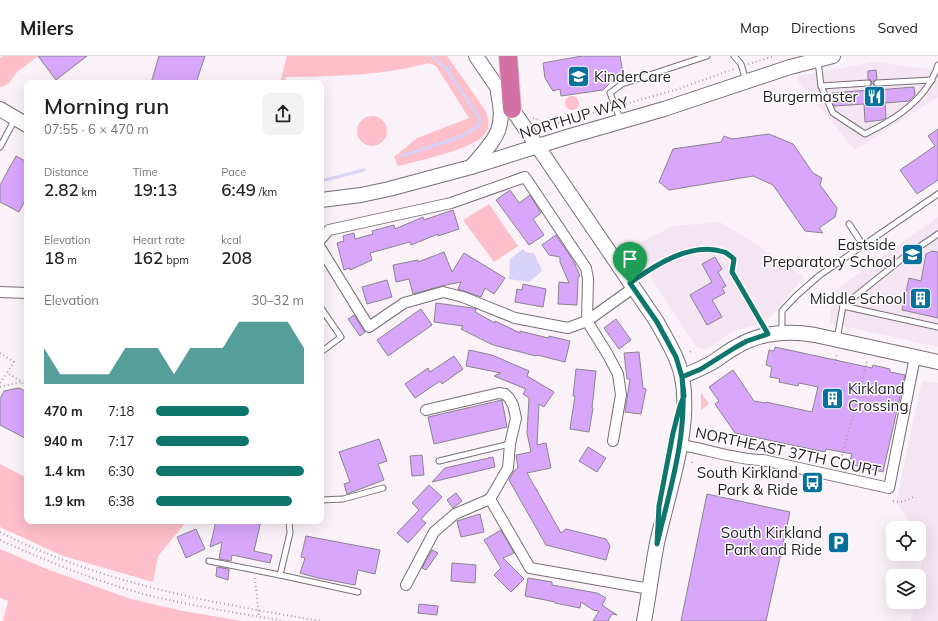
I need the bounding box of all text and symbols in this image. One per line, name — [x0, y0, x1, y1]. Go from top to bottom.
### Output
text: Milers — [20, 16, 74, 40]
text: Map — [740, 19, 769, 37]
text: Directions — [791, 19, 856, 37]
text: Saved — [878, 19, 918, 37]
school or university icon: KinderCare — [565, 64, 591, 90]
place label: KinderCare — [594, 67, 671, 86]
restaurant icon: Burgermaster — [861, 84, 887, 110]
place label: Burgermaster — [763, 87, 859, 106]
text: Morning run — [44, 92, 169, 120]
street label: NORTHUP WAY — [517, 92, 632, 143]
button: share — [262, 93, 304, 135]
text: 07:55 · 6 × 470 m — [44, 121, 149, 137]
text: Distance — [44, 165, 88, 179]
text: Time — [133, 165, 158, 179]
text: Pace — [221, 165, 246, 179]
text: 2.82 — [44, 179, 79, 200]
text: 19:13 — [133, 179, 178, 200]
text: 6:49 — [221, 179, 256, 200]
text: km — [79, 185, 97, 199]
text: /km — [256, 185, 277, 199]
text: Elevation — [44, 233, 91, 247]
text: Heart rate — [133, 233, 185, 247]
text: kcal — [221, 233, 241, 247]
place label: Eastside Preparatory School — [763, 235, 896, 271]
school or university icon: Eastside Preparatory School — [899, 241, 925, 267]
pin — [613, 242, 647, 283]
text: 18 — [44, 247, 64, 268]
text: 162 — [133, 247, 163, 268]
text: 208 — [221, 247, 252, 268]
icon: arrive — [619, 248, 641, 270]
text: m — [64, 253, 77, 267]
text: bpm — [163, 253, 189, 267]
building icon: Middle School — [908, 286, 934, 312]
place label: Middle School — [810, 289, 906, 308]
text: Elevation — [44, 292, 99, 308]
text: 30–32 m — [251, 292, 304, 308]
place label: Kirkland Crossing — [848, 379, 908, 415]
building icon: Kirkland Crossing — [820, 385, 846, 411]
text: 470 m — [44, 403, 83, 419]
text: 7:18 — [108, 403, 134, 419]
street label: NORTHEAST 37TH COURT — [694, 423, 883, 480]
text: 940 m — [44, 433, 83, 449]
text: 7:17 — [108, 433, 134, 449]
text: 1.4 km — [44, 463, 85, 479]
text: 6:30 — [108, 463, 134, 479]
place label: South Kirkland Park & Ride — [697, 463, 798, 499]
bus stop icon: South Kirkland Park & Ride — [800, 469, 826, 495]
text: 1.9 km — [44, 493, 85, 509]
text: 6:38 — [108, 493, 134, 509]
map controls — [886, 521, 926, 609]
button: locate — [886, 521, 926, 561]
place label: South Kirkland Park and Ride — [721, 523, 822, 559]
parking icon: South Kirkland Park and Ride — [825, 529, 851, 555]
button: layers — [886, 569, 926, 609]

